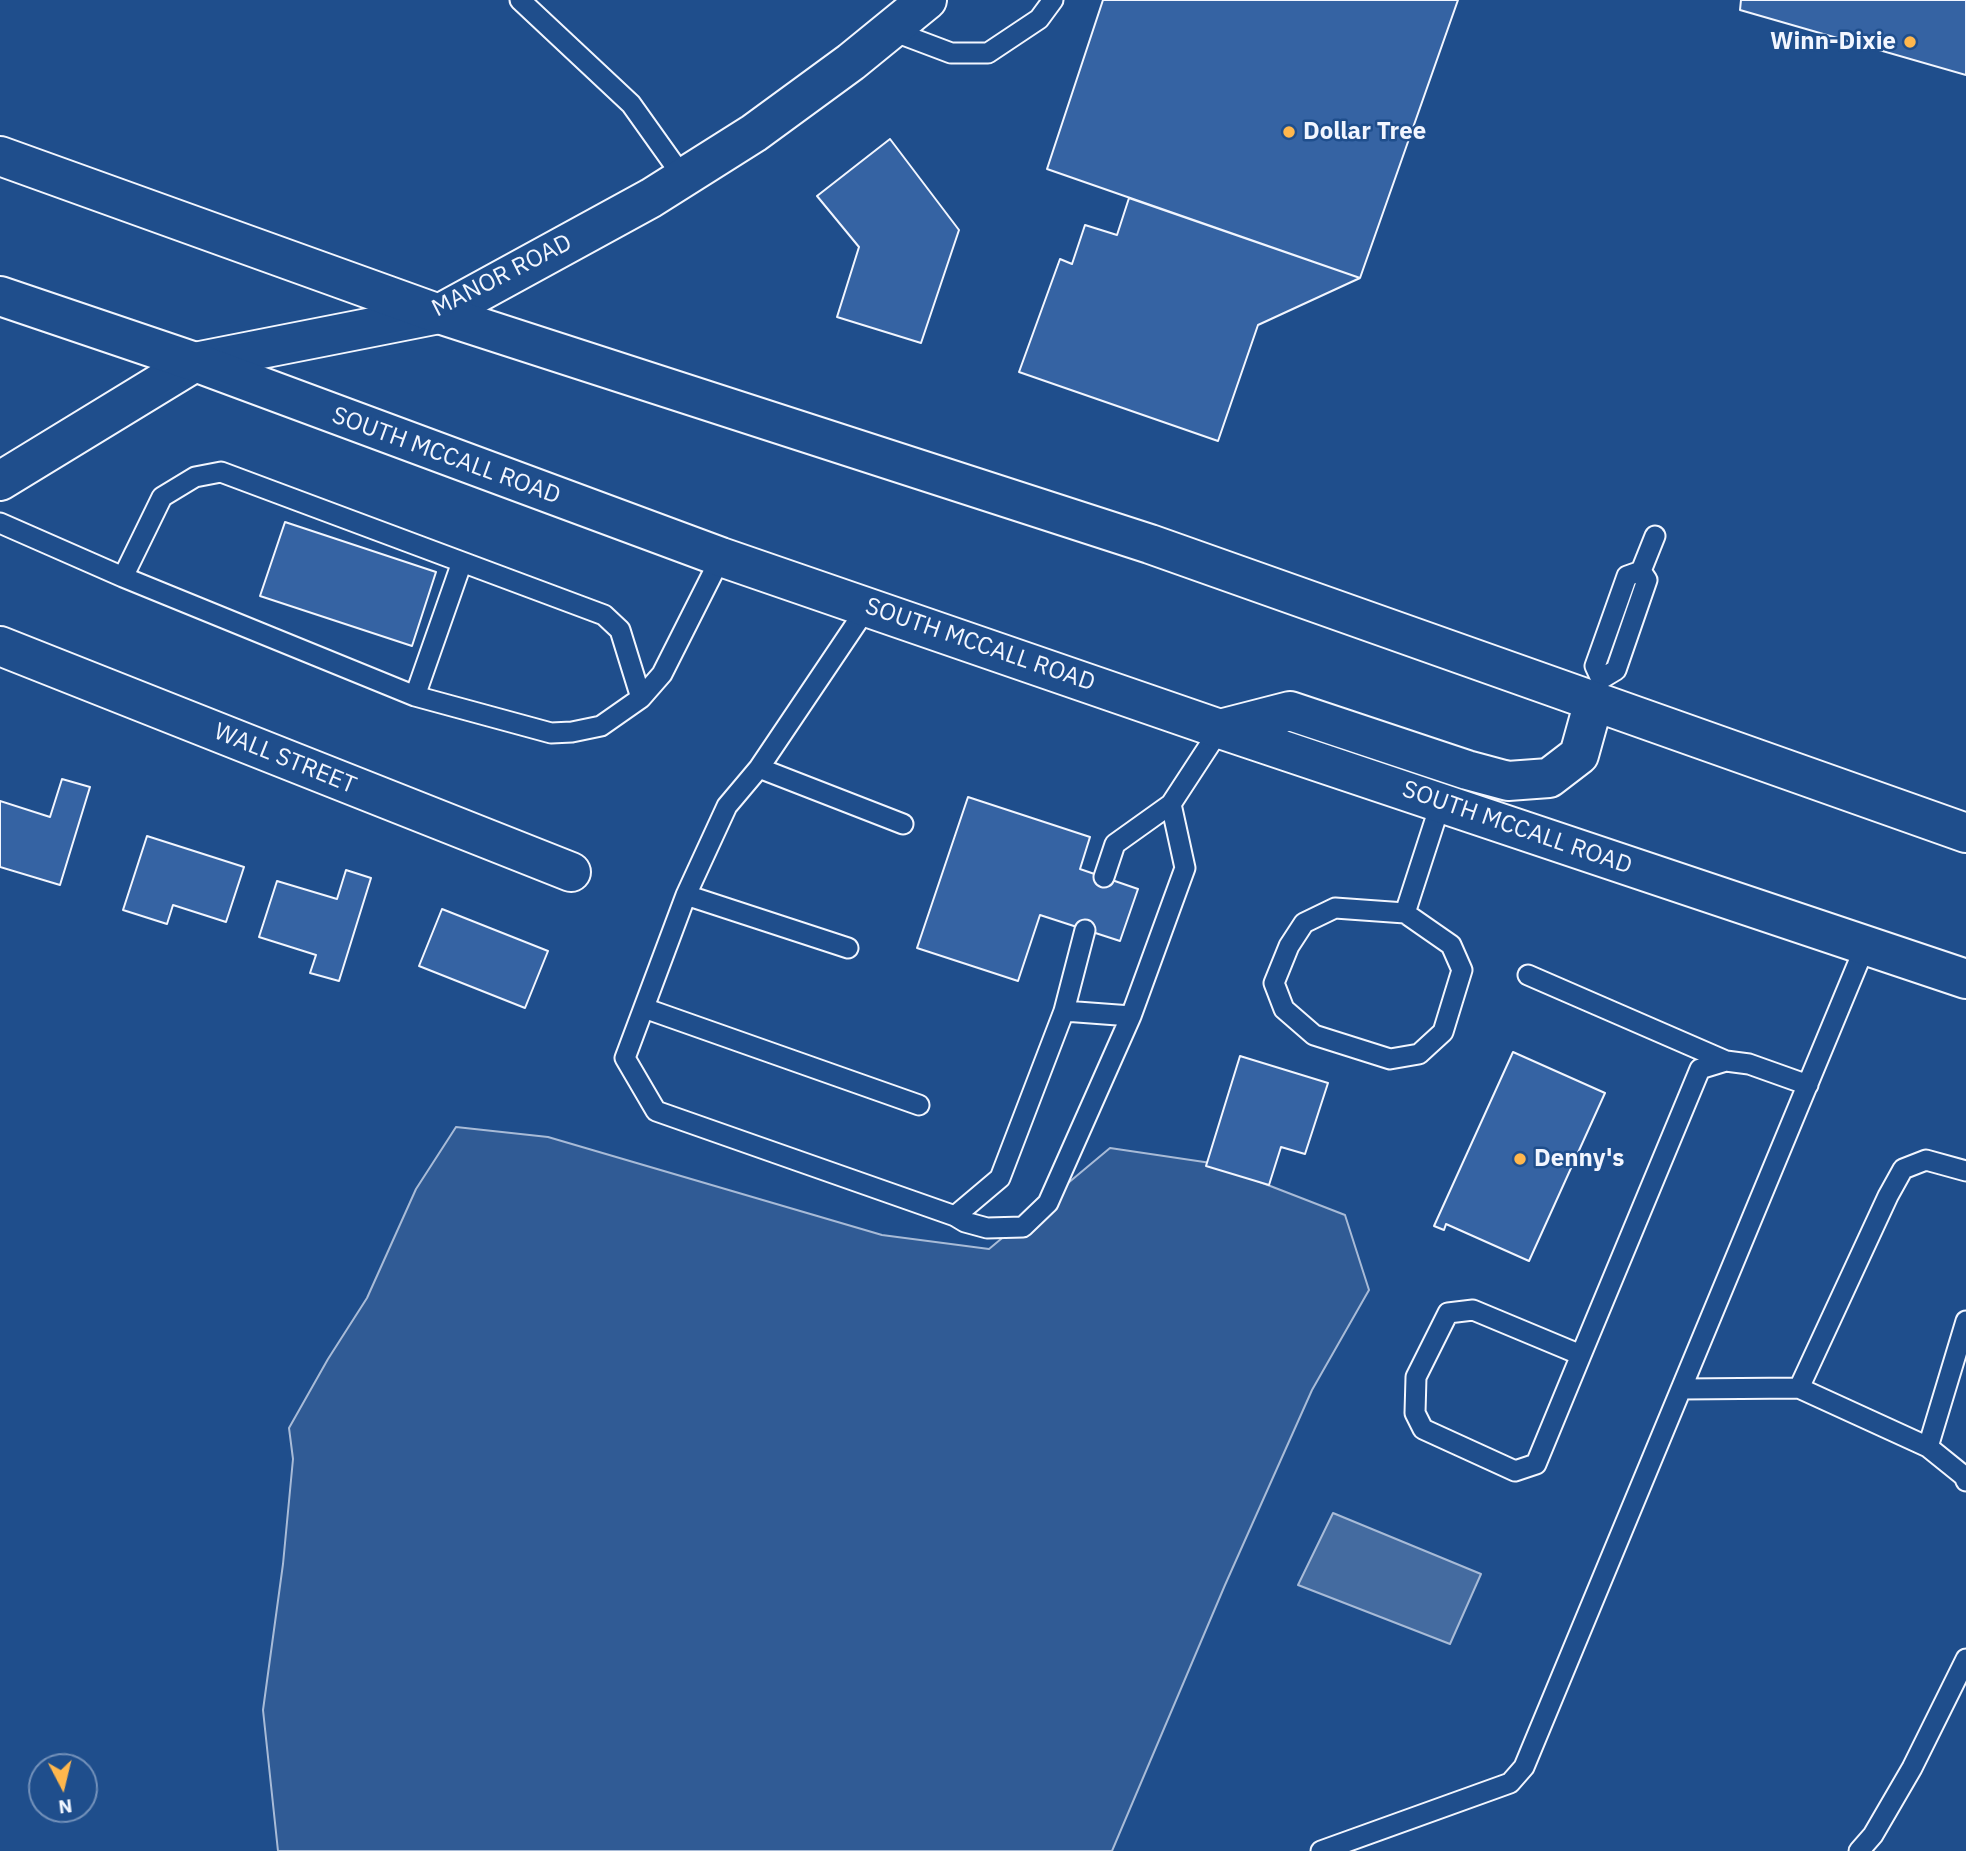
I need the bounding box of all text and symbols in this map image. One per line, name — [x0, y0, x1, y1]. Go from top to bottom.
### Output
place label: Winn-Dixie — [1770, 28, 1896, 56]
marker: Winn-Dixie — [1902, 34, 1918, 50]
place label: Dollar Tree — [1303, 118, 1426, 146]
marker: Dollar Tree — [1281, 124, 1297, 140]
street label: MANOR ROAD — [427, 228, 577, 324]
street label: SOUTH MCCALL ROAD — [328, 401, 564, 511]
street label: SOUTH MCCALL ROAD — [861, 592, 1099, 698]
street label: WALL STREET — [210, 717, 360, 801]
street label: SOUTH MCCALL ROAD — [1398, 775, 1636, 881]
place label: Denny's — [1534, 1145, 1624, 1173]
marker: Denny's — [1512, 1151, 1528, 1167]
north arrow — [28, 1753, 98, 1823]
text: N — [57, 1794, 74, 1820]

